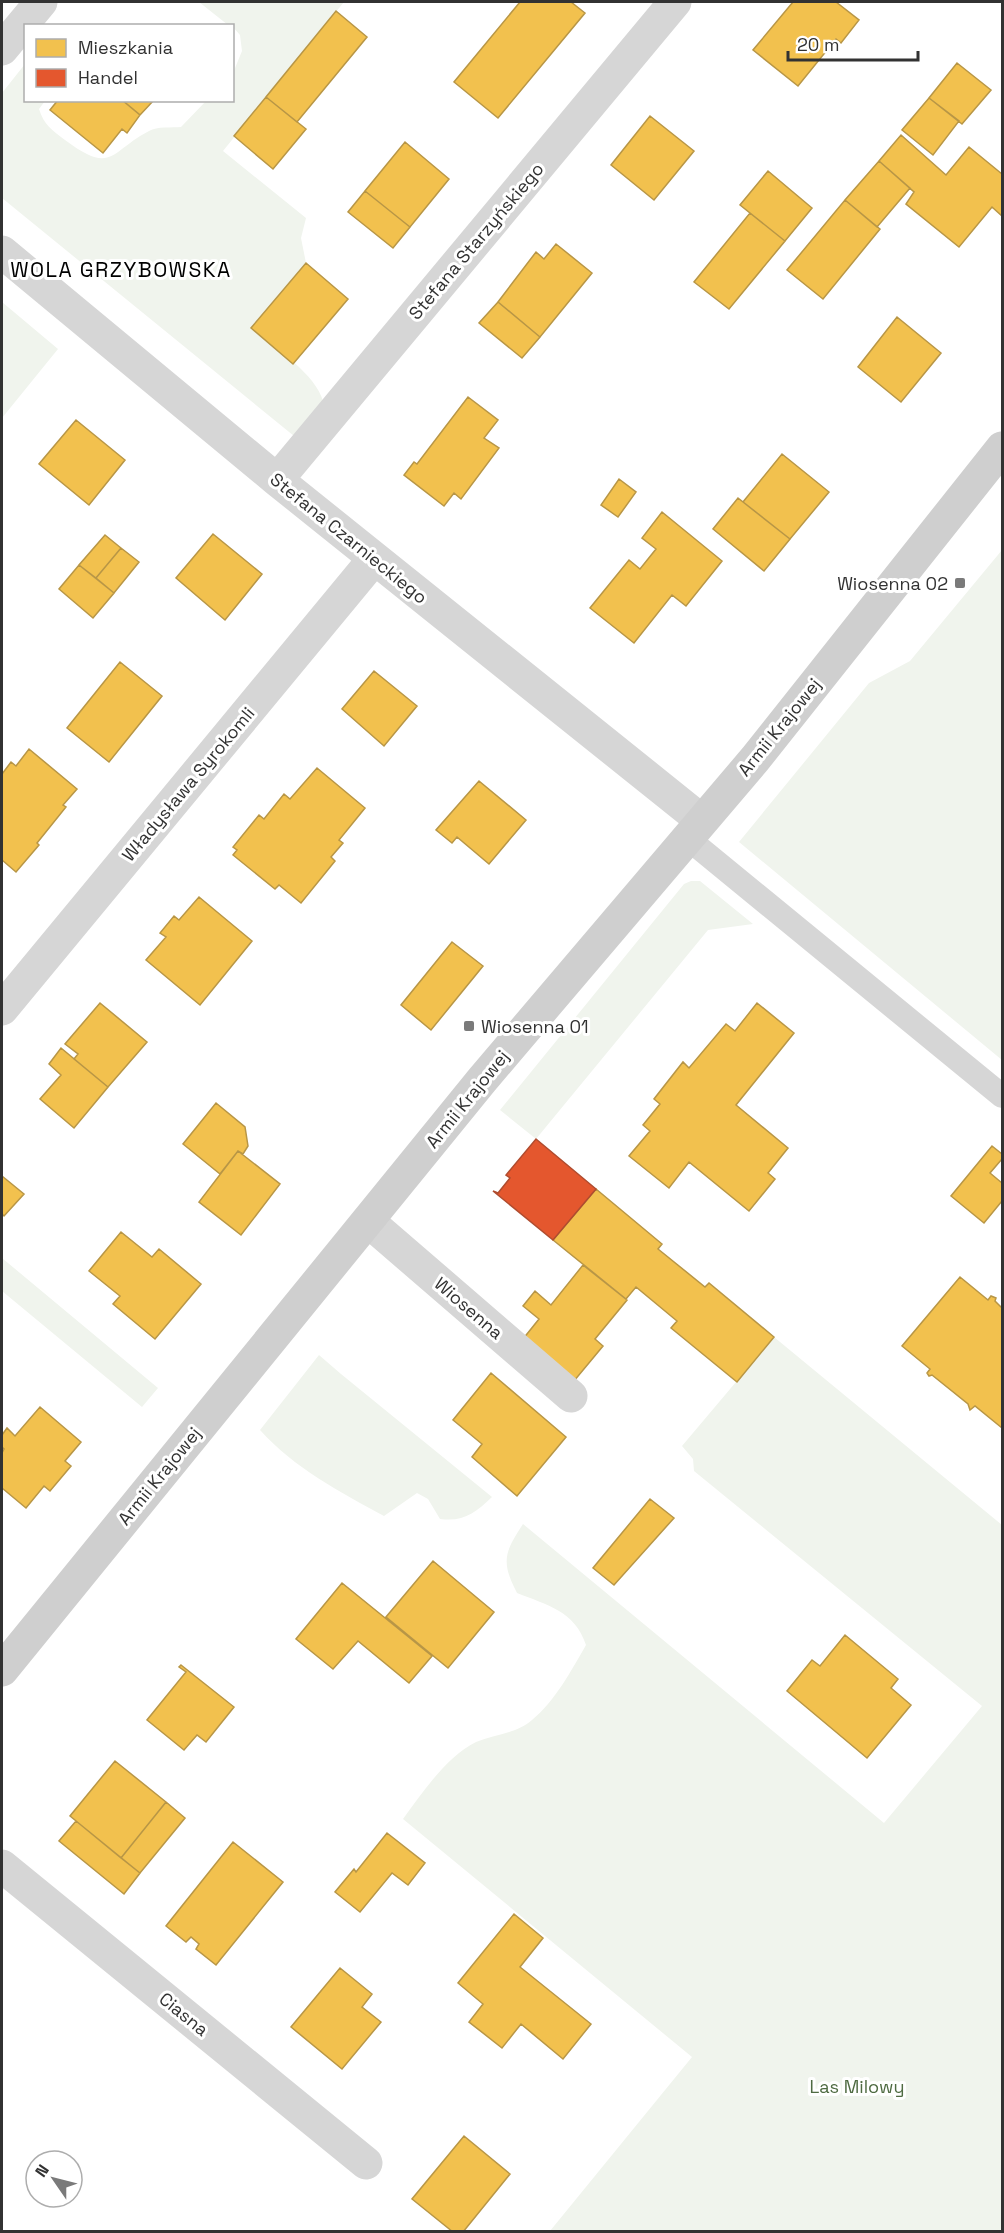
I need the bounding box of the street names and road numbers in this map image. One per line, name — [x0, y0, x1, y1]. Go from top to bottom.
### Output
street label: Stefana Starzyńskiego — [403, 158, 549, 324]
street label: Stefana Czarnieckiego — [266, 467, 432, 609]
street label: Armii Krajowej — [732, 673, 826, 781]
street label: Władysława Syrokomli — [117, 702, 259, 866]
street label: Armii Krajowej — [420, 1045, 514, 1153]
street label: Wiosenna — [430, 1272, 508, 1344]
street label: Armii Krajowej — [112, 1422, 206, 1530]
street label: Ciasna — [155, 1987, 213, 2041]

